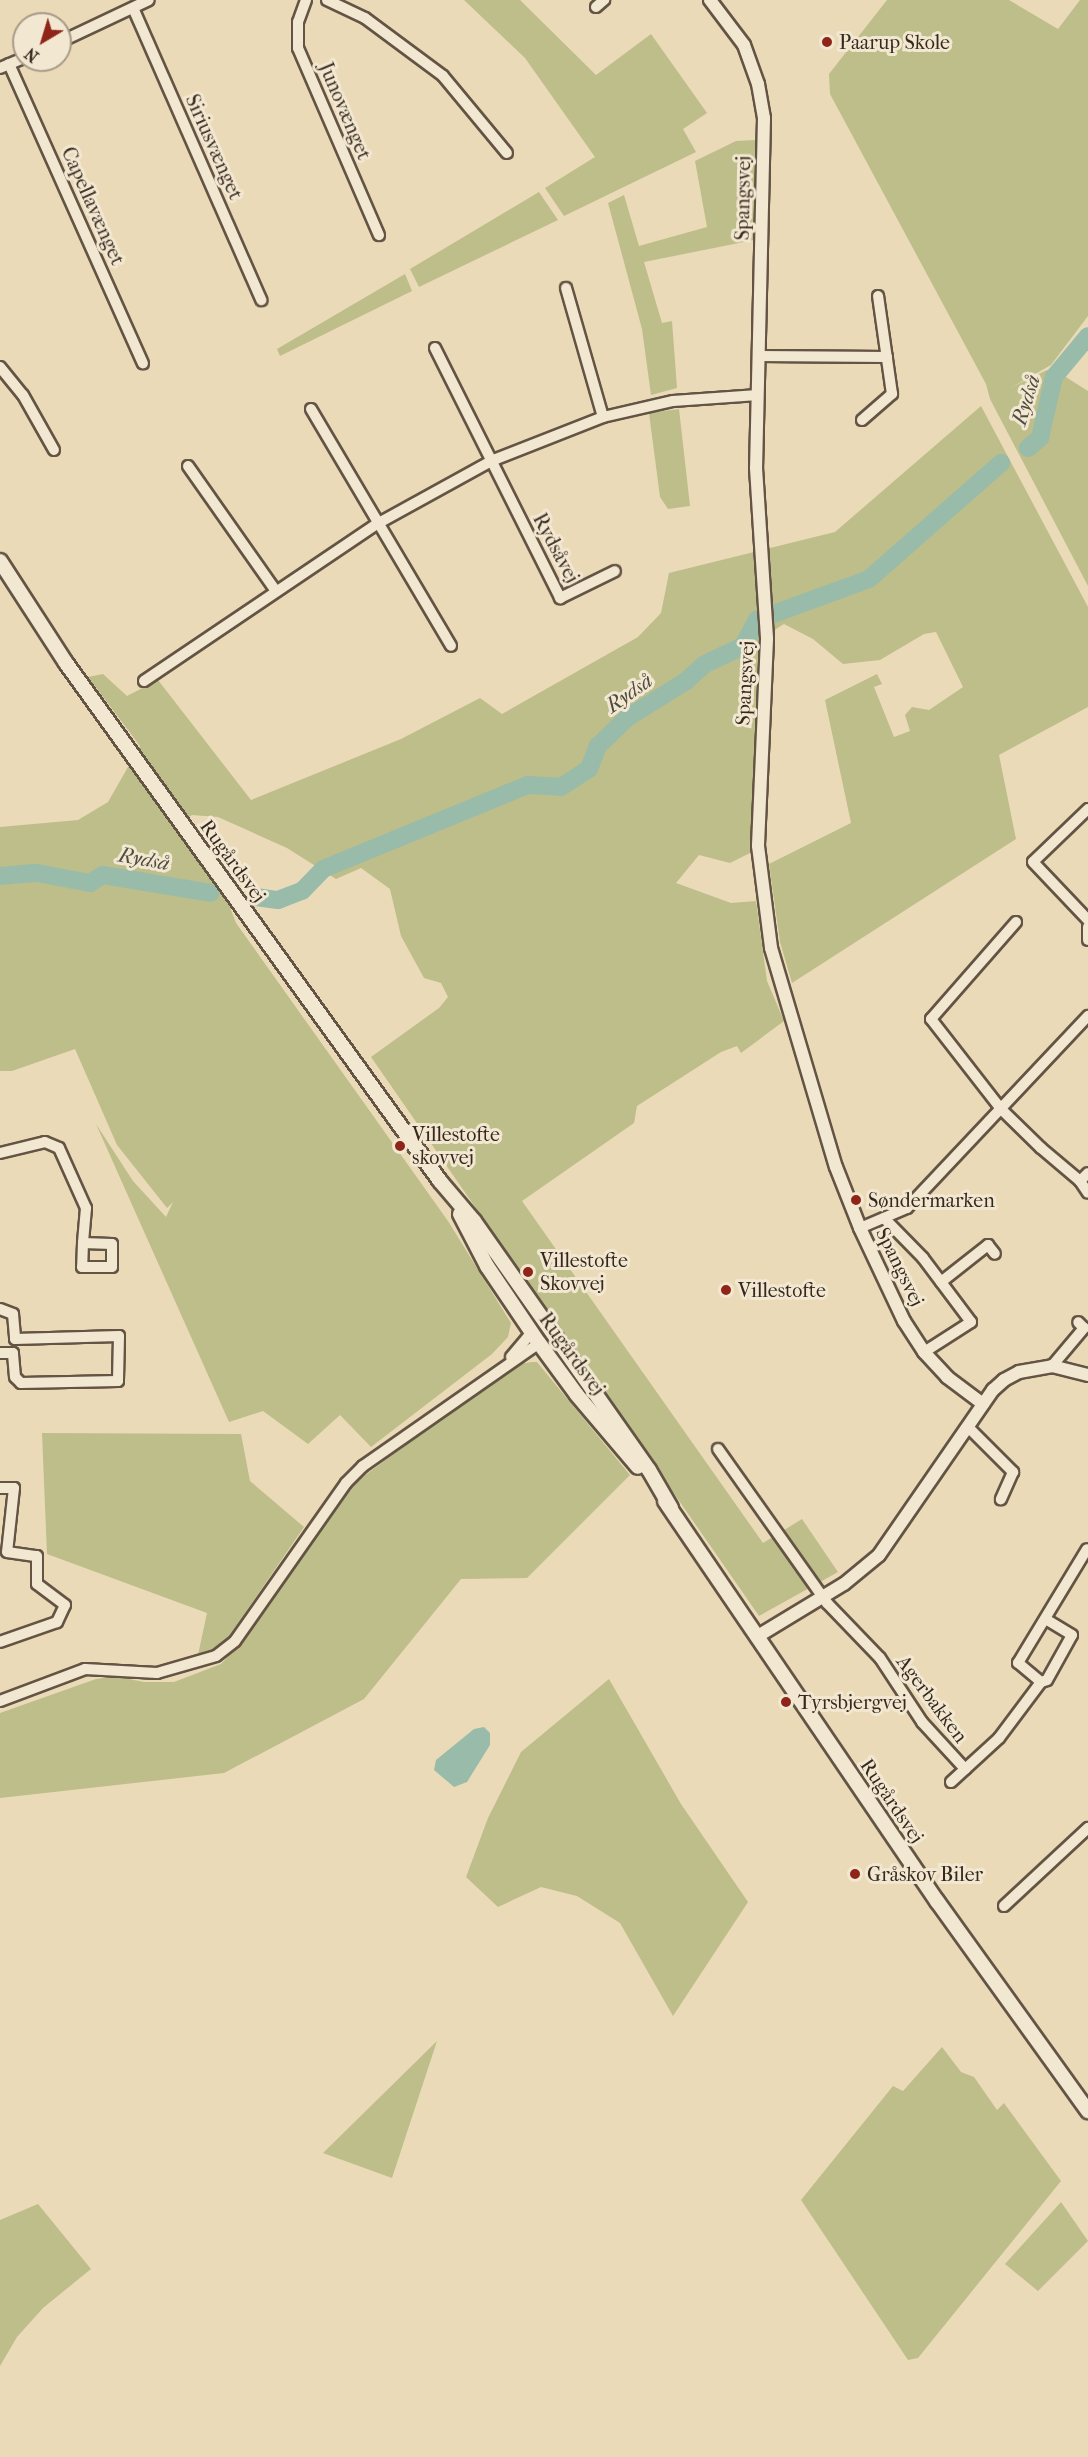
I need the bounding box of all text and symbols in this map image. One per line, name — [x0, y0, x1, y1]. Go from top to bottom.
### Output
north arrow — [12, 12, 72, 72]
place label: Paarup Skole — [839, 30, 950, 54]
marker: Paarup Skole — [820, 35, 834, 49]
text: N — [21, 44, 42, 66]
street label: Junovænget — [314, 59, 376, 163]
street label: Siriusvænget — [180, 91, 248, 203]
street label: Capellavænget — [56, 143, 130, 269]
street label: Spangsvej — [730, 155, 756, 241]
water label: Rydså — [1006, 372, 1046, 428]
street label: Rydsåvej — [528, 509, 584, 587]
street label: Spangsvej — [731, 640, 759, 726]
water label: Rydså — [601, 668, 657, 718]
street label: Rugårdsvej — [195, 815, 271, 907]
water label: Rydså — [116, 842, 172, 876]
place label: Villestofte skovvej — [412, 1122, 500, 1169]
marker: Villestofte skovvej — [393, 1139, 407, 1153]
place label: Søndermarken — [868, 1188, 995, 1212]
marker: Søndermarken — [849, 1193, 863, 1207]
street label: Spangsvej — [871, 1224, 929, 1310]
place label: Villestofte Skovvej — [540, 1248, 628, 1295]
marker: Villestofte Skovvej — [521, 1265, 535, 1279]
place label: Villestofte — [738, 1278, 826, 1302]
marker: Villestofte — [719, 1283, 733, 1297]
street label: Rugårdsvej — [534, 1308, 610, 1400]
street label: Agerbakken — [891, 1650, 973, 1748]
place label: Tyrsbjergvej — [798, 1690, 907, 1714]
marker: Tyrsbjergvej — [779, 1695, 793, 1709]
street label: Rugårdsvej — [855, 1754, 929, 1848]
place label: Gråskov Biler — [867, 1862, 983, 1886]
marker: Gråskov Biler — [848, 1867, 862, 1881]

